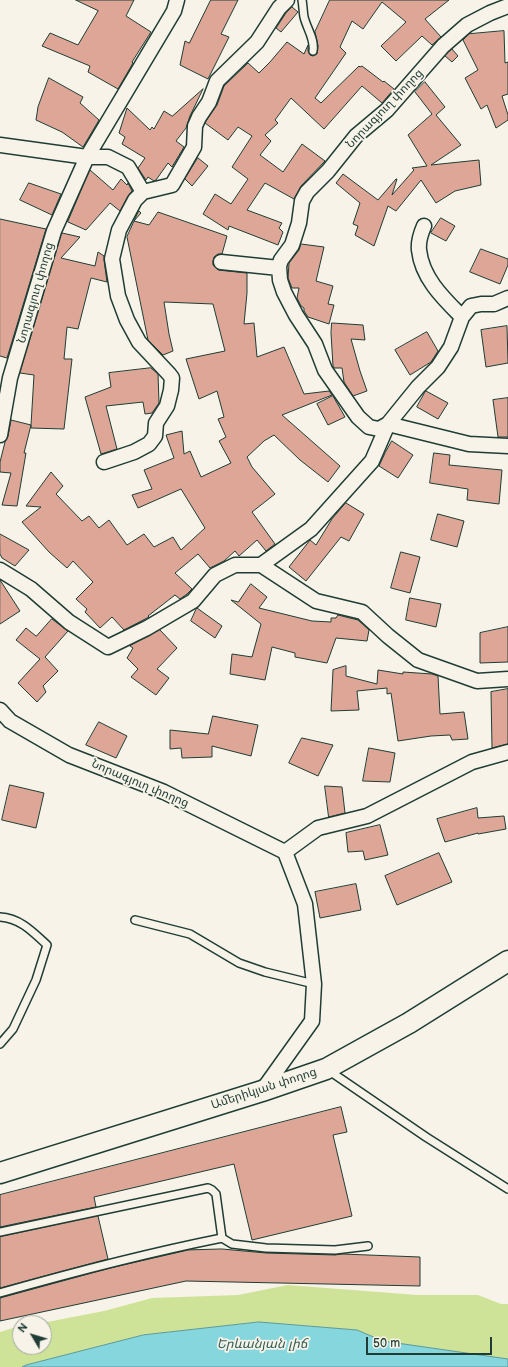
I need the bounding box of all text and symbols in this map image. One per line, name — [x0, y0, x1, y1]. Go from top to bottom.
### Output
street label: Նորագյուղ փողոց — [343, 66, 427, 152]
street label: Նորագյուղ փողոց — [15, 241, 57, 345]
street label: Նորագյուղ փողոց — [89, 757, 191, 811]
street label: Ամերիկյան փողոց — [209, 1065, 319, 1113]
north arrow — [12, 1315, 52, 1355]
text: N — [15, 1321, 31, 1335]
scale bar — [368, 1329, 494, 1355]
text: 50 m — [373, 1336, 400, 1351]
water label: Երևանյան լիճ — [217, 1337, 307, 1353]

